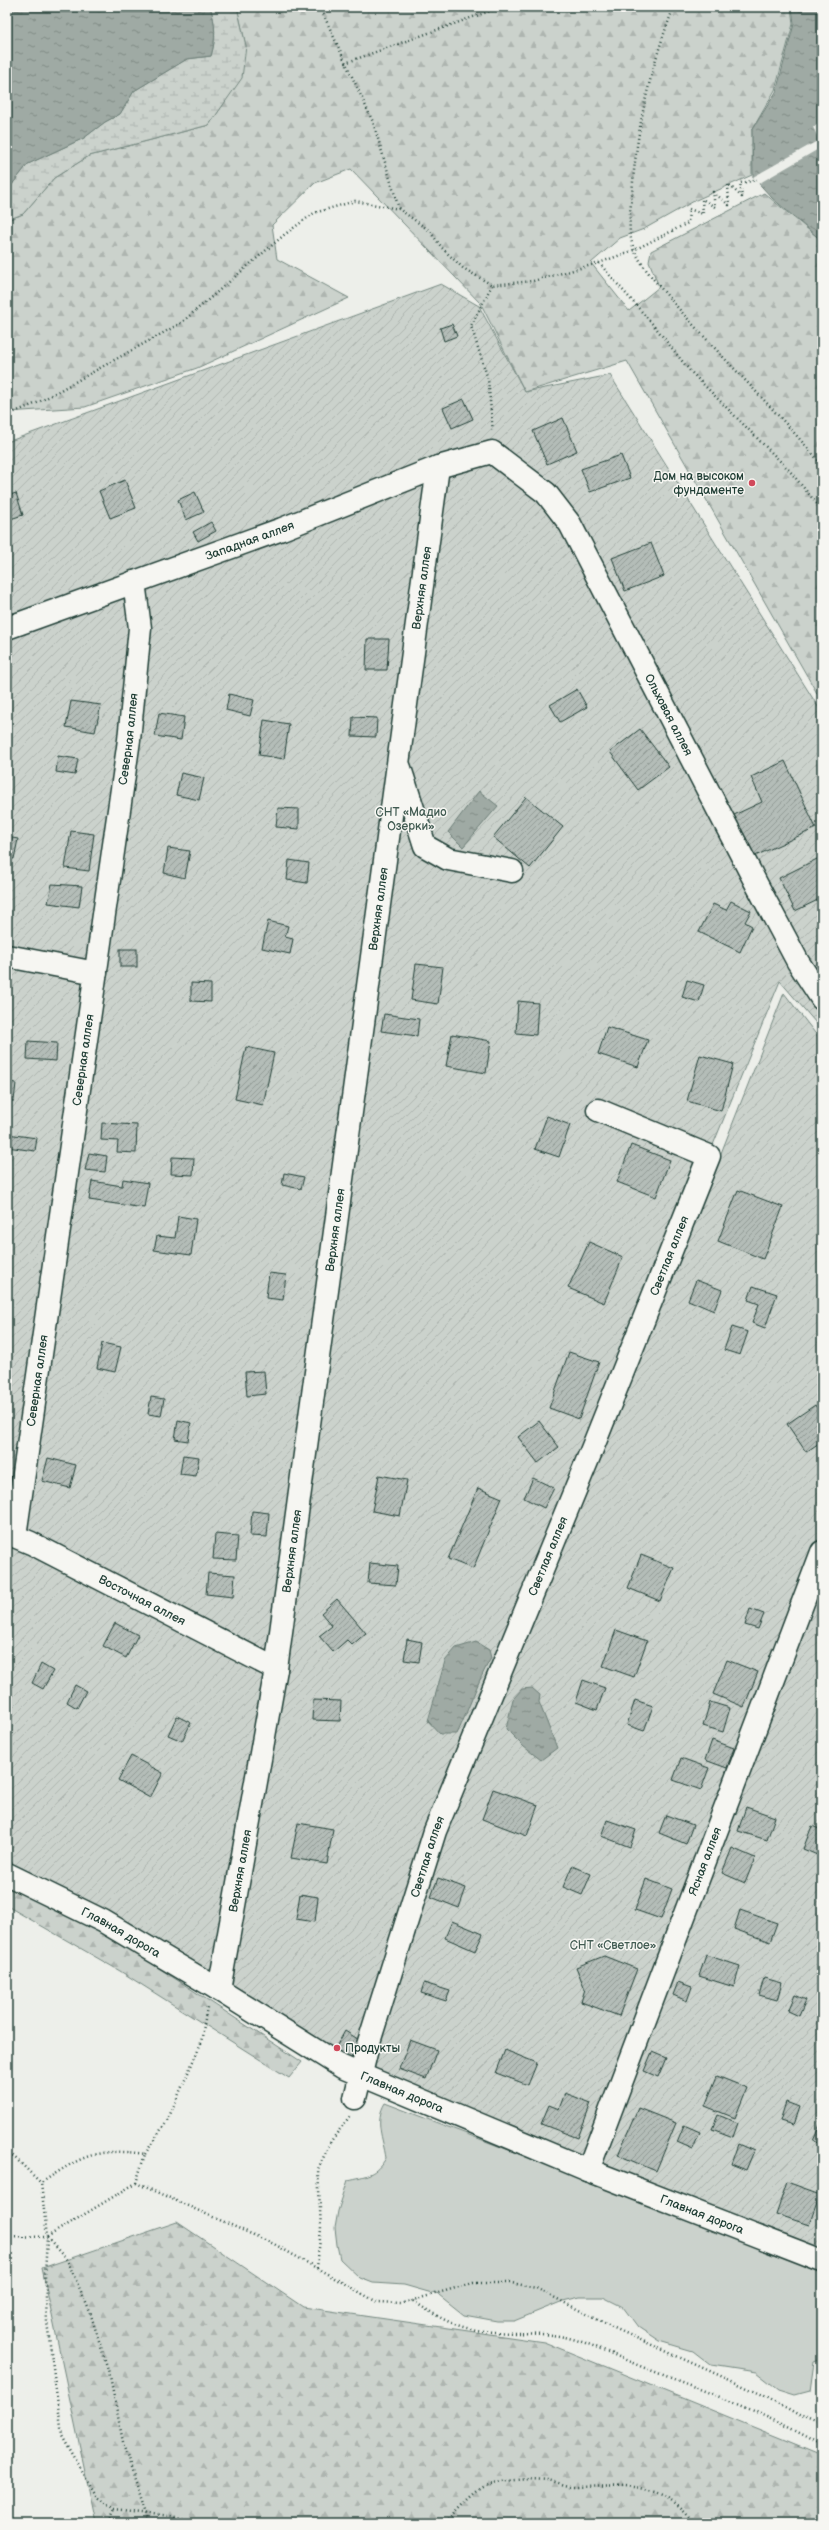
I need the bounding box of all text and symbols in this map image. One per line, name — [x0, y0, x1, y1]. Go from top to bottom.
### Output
place label: Дом на высоком фундаменте — [654, 469, 744, 498]
marker: Дом на высоком фундаменте — [747, 478, 757, 488]
street label: Западная аллея — [203, 518, 297, 564]
street label: Верхняя аллея — [409, 545, 435, 630]
street label: Ольховая аллея — [641, 671, 696, 759]
street label: Северная аллея — [116, 692, 142, 786]
park label: СНТ «Мадио Озерки» — [376, 805, 446, 834]
street label: Верхняя аллея — [366, 866, 392, 952]
street label: Северная аллея — [70, 1013, 98, 1107]
street label: Верхняя аллея — [323, 1187, 349, 1273]
street label: Светлая аллея — [647, 1213, 692, 1298]
street label: Северная аллея — [24, 1333, 52, 1427]
street label: Верхняя аллея — [279, 1508, 305, 1594]
street label: Светлая аллея — [525, 1514, 572, 1598]
street label: Восточная аллея — [96, 1572, 188, 1629]
street label: Светлая аллея — [408, 1814, 448, 1899]
street label: Ясная аллея — [686, 1825, 725, 1898]
street label: Верхняя аллея — [226, 1828, 255, 1914]
street label: Главная дорога — [79, 1904, 163, 1961]
park label: СНТ «Светлое» — [570, 1938, 657, 1953]
place label: Продукты — [345, 2041, 400, 2056]
marker: Продукты — [332, 2043, 342, 2053]
street label: Главная дорога — [358, 2069, 446, 2117]
street label: Главная дорога — [658, 2192, 746, 2238]

